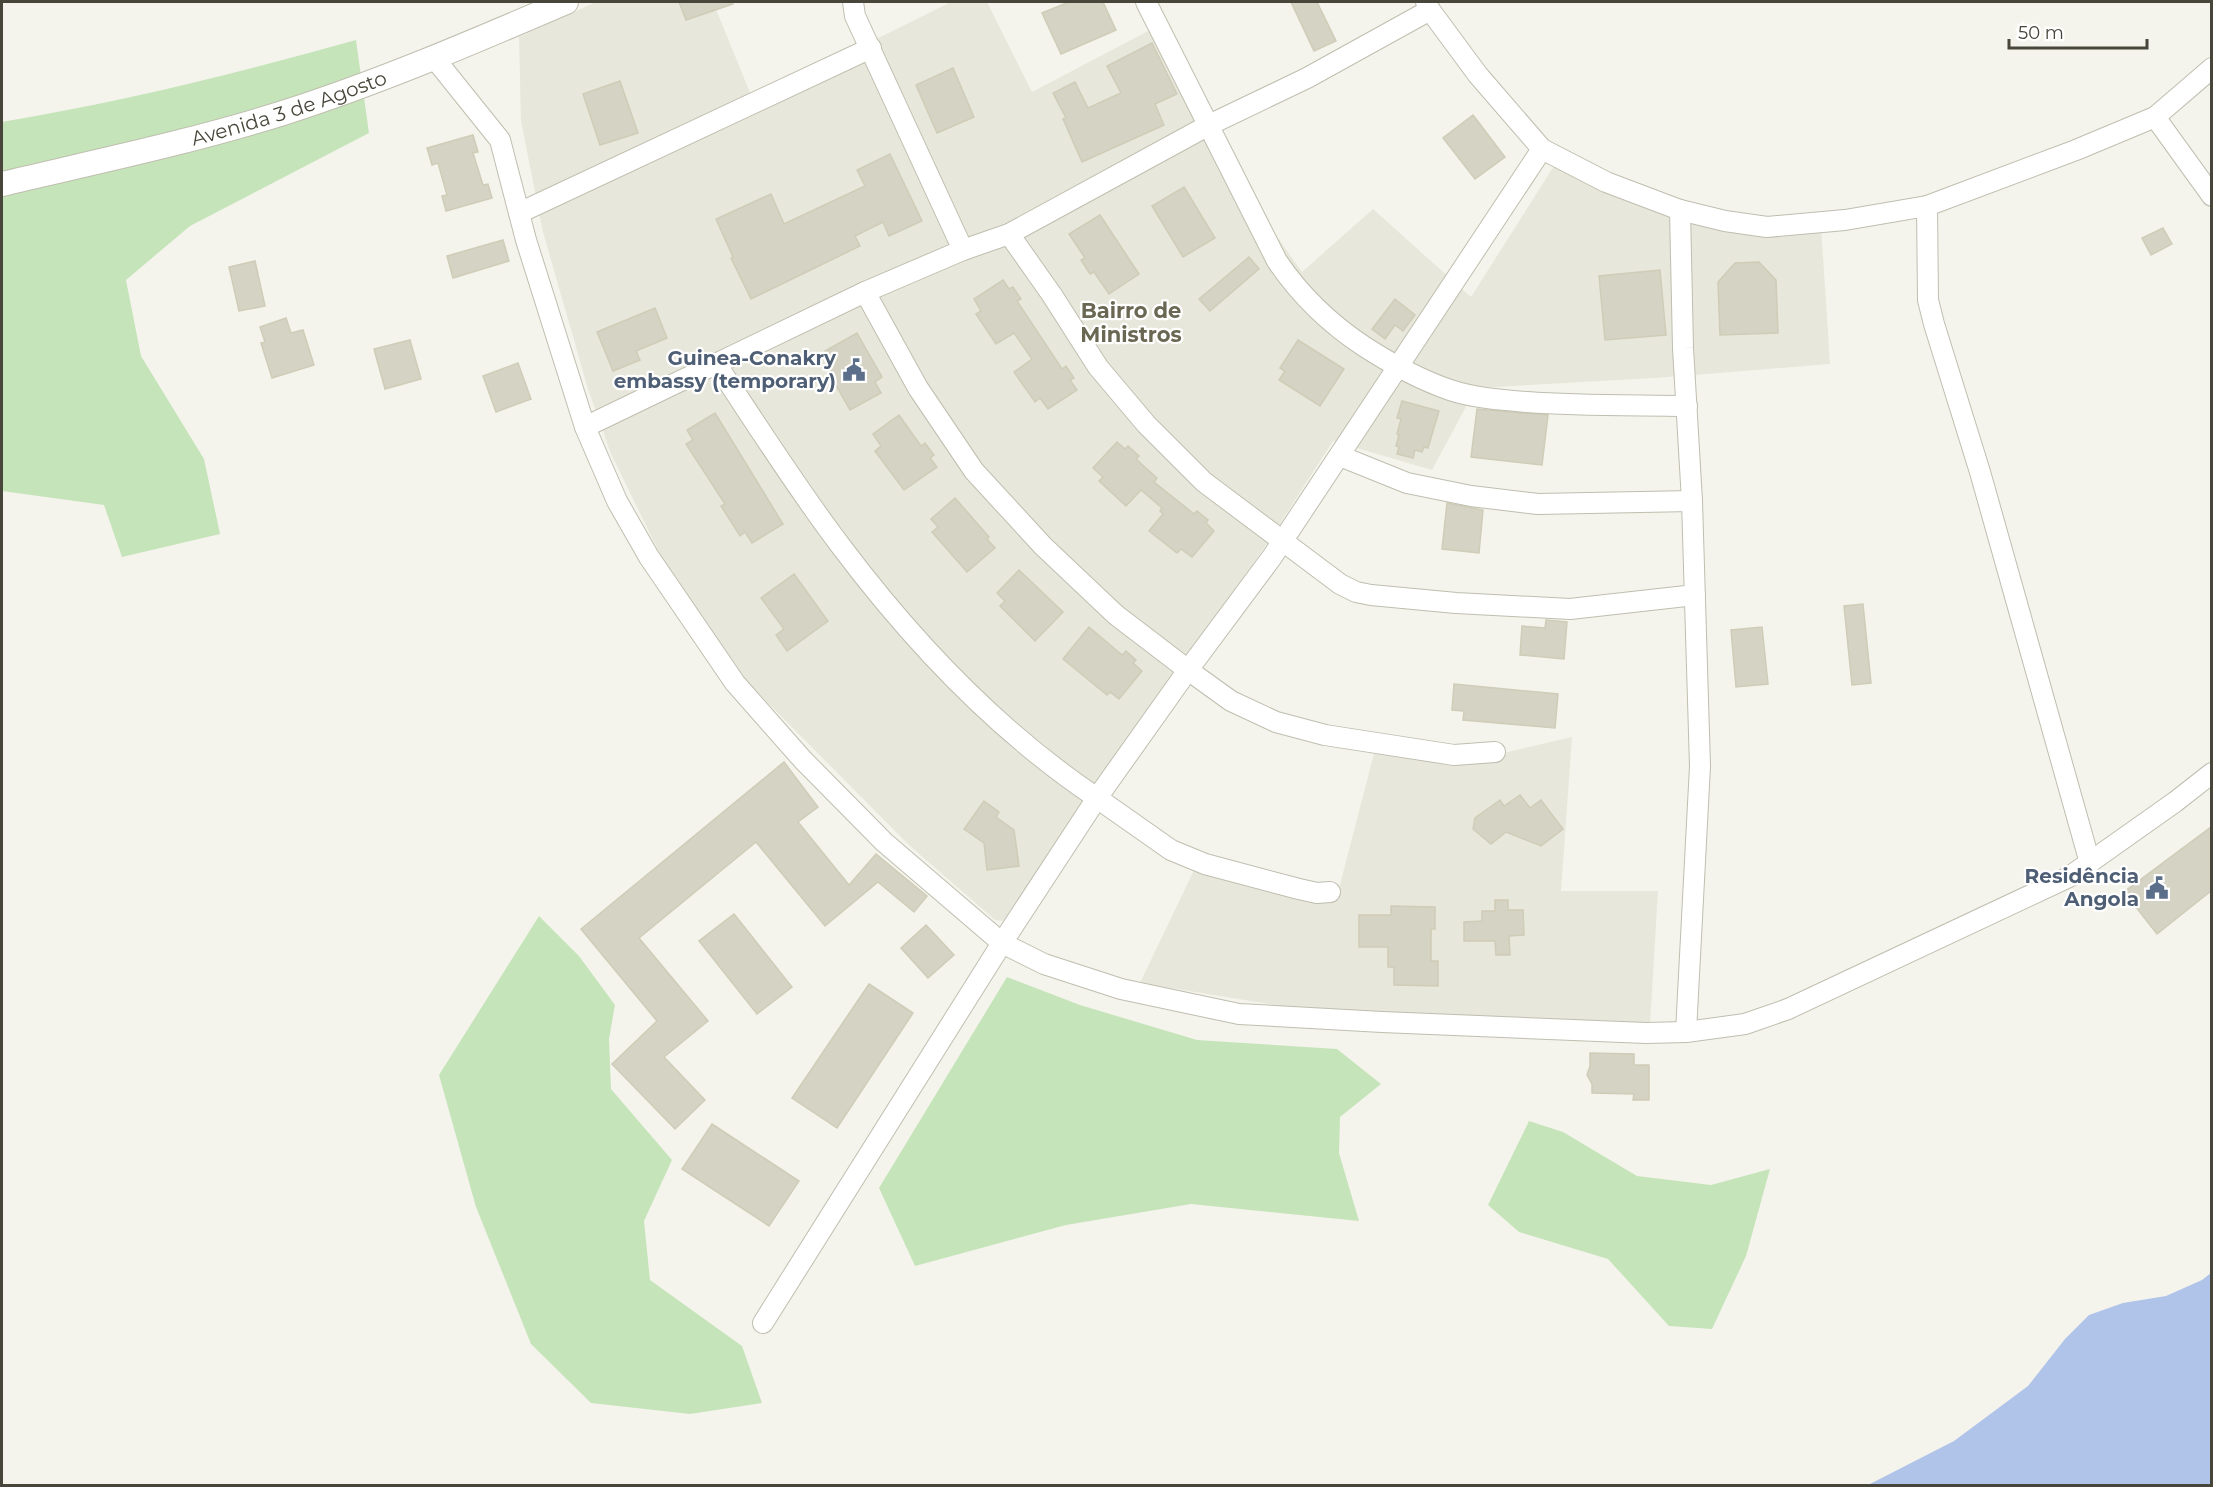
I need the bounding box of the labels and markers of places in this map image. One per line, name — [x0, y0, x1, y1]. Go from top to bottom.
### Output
place label: Guinea-Conakry embassy (temporary) — [614, 346, 837, 393]
public building icon: Guinea-Conakry embassy (temporary) — [841, 357, 867, 383]
place label: Residência Angola — [2025, 864, 2139, 911]
public building icon: Residência Angola — [2144, 875, 2170, 901]

